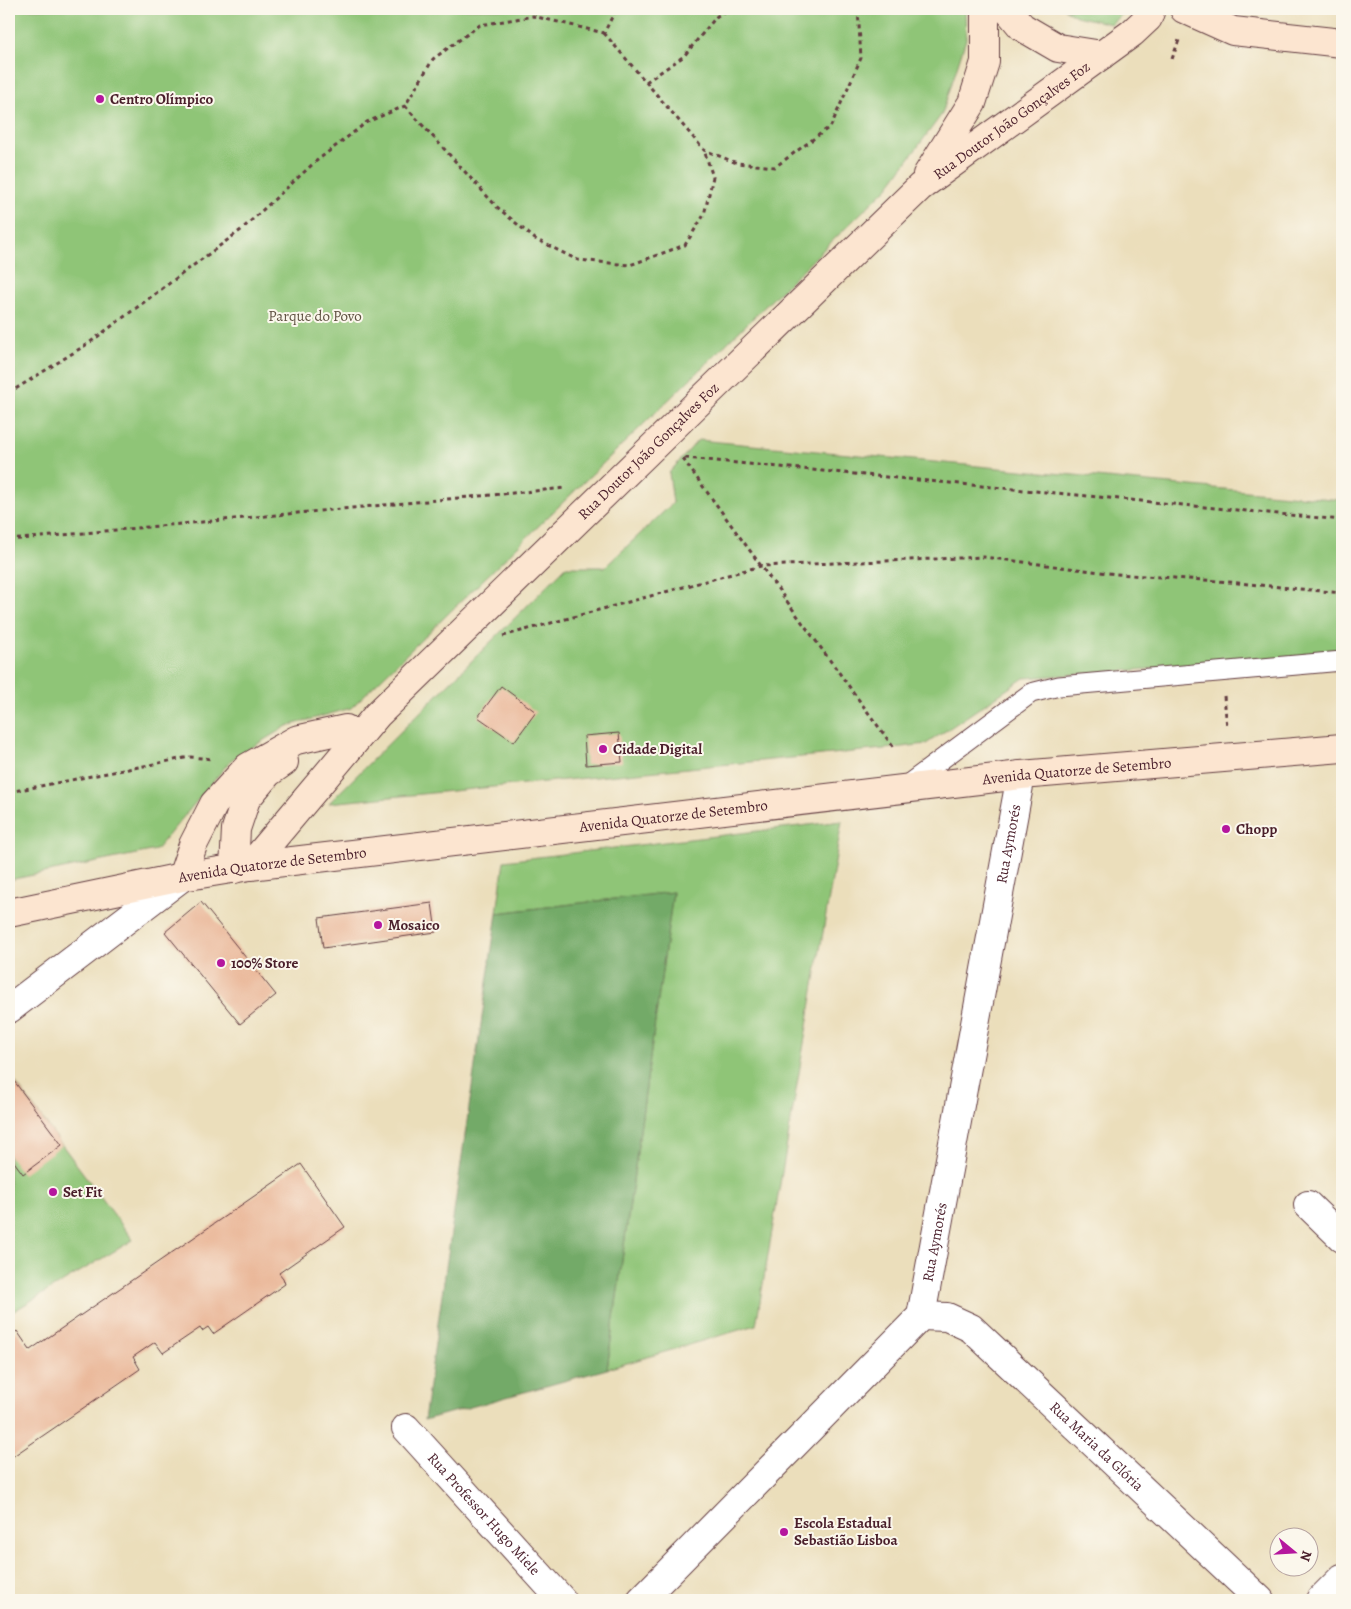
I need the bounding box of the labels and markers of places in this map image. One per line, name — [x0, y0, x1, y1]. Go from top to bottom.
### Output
place label: Centro Olímpico — [110, 89, 213, 109]
marker: Centro Olímpico — [94, 93, 106, 105]
place label: Cidade Digital — [613, 739, 702, 759]
marker: Cidade Digital — [597, 743, 609, 755]
place label: Chopp — [1236, 819, 1277, 839]
marker: Chopp — [1220, 823, 1232, 835]
place label: Mosaico — [388, 915, 440, 935]
marker: Mosaico — [372, 919, 384, 931]
place label: 100% Store — [231, 953, 299, 973]
marker: 100% Store — [215, 957, 227, 969]
place label: Set Fit — [63, 1182, 102, 1202]
marker: Set Fit — [47, 1186, 59, 1198]
place label: Escola Estadual Sebastião Lisboa — [794, 1513, 899, 1550]
marker: Escola Estadual Sebastião Lisboa — [778, 1526, 790, 1538]

